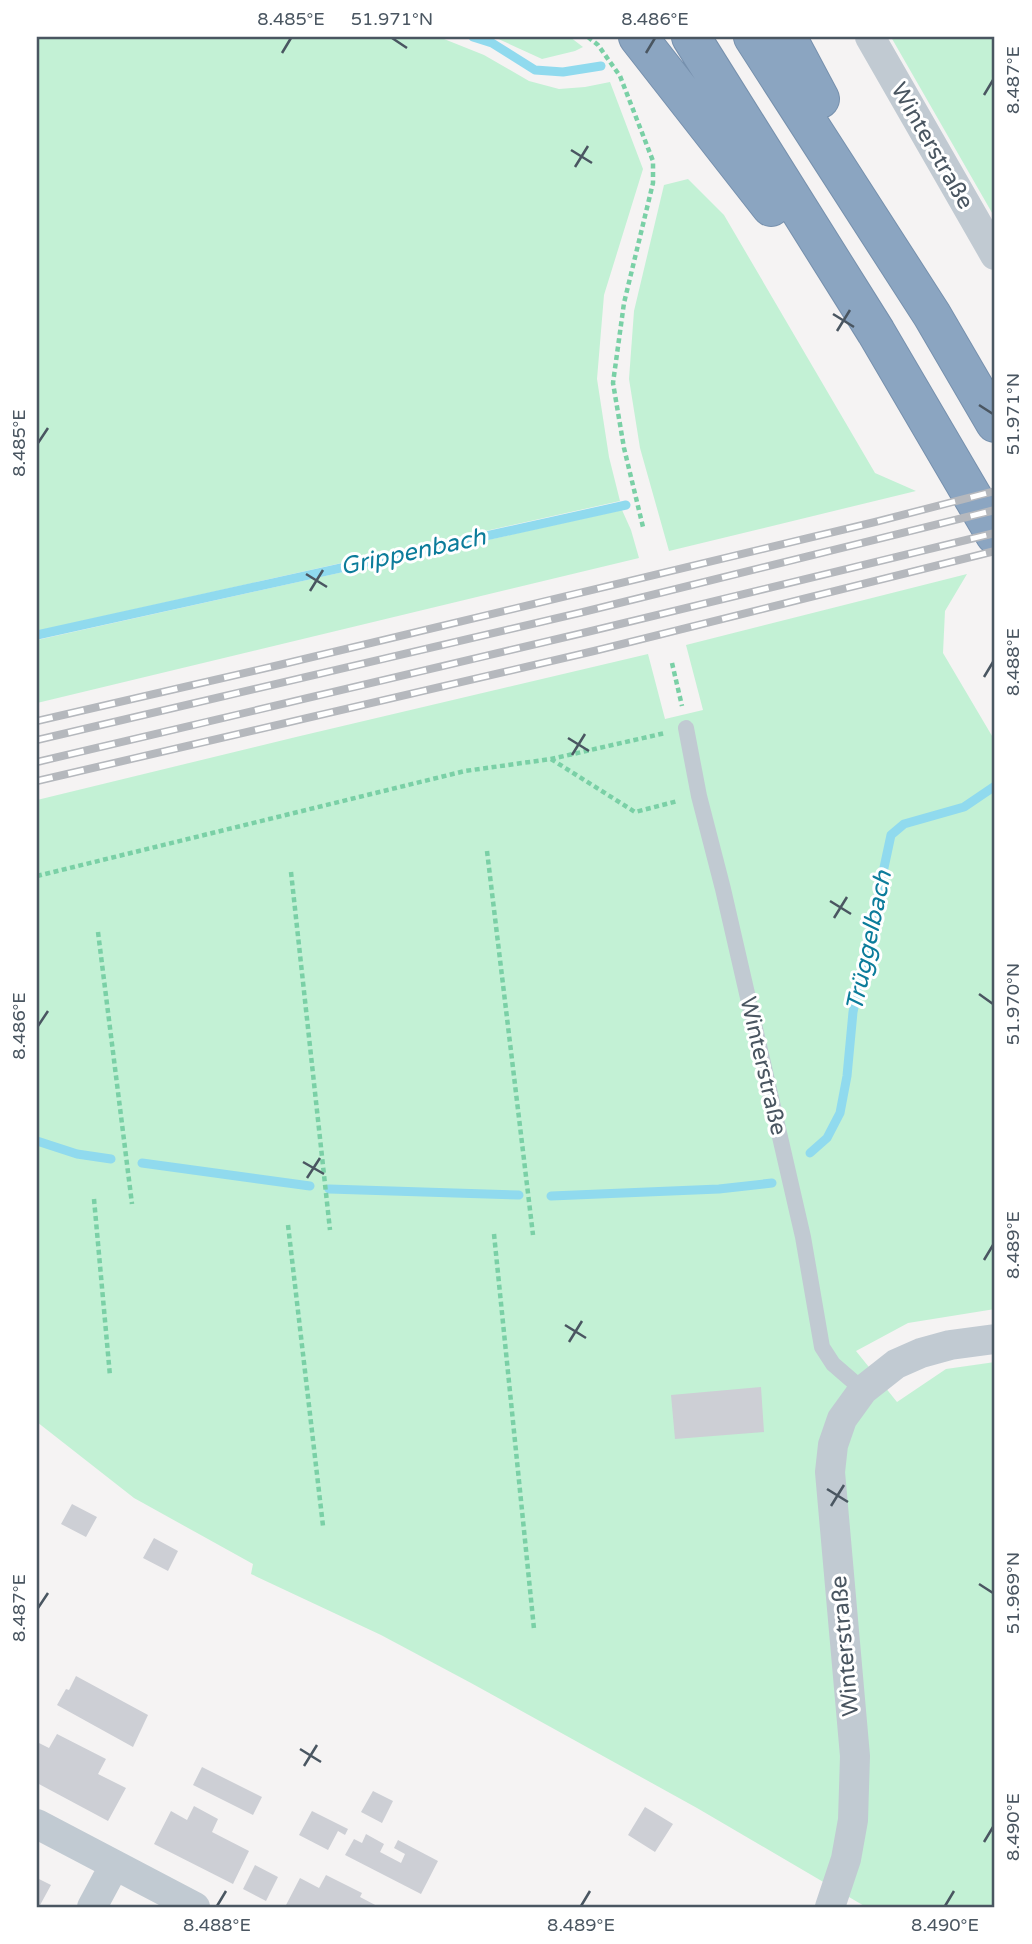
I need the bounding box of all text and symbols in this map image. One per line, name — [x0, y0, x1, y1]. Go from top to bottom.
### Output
text: 8.485°E — [257, 8, 325, 30]
text: 51.971°N — [351, 8, 433, 30]
text: 8.486°E — [621, 8, 689, 30]
text: 8.487°E — [1002, 46, 1024, 114]
street label: Winterstraße — [885, 78, 979, 214]
text: 51.971°N — [1002, 373, 1024, 455]
text: 8.485°E — [8, 409, 30, 477]
water label: Grippenbach — [338, 522, 490, 582]
text: 8.488°E — [1002, 628, 1024, 696]
water label: Trüggelbach — [840, 867, 898, 1014]
text: 51.970°N — [1002, 963, 1024, 1045]
text: 8.486°E — [8, 992, 30, 1060]
street label: Winterstraße — [733, 994, 793, 1138]
text: 8.489°E — [1002, 1211, 1024, 1279]
text: 51.969°N — [1002, 1552, 1024, 1634]
text: 8.487°E — [8, 1574, 30, 1642]
street label: Winterstraße — [825, 1574, 865, 1718]
text: 8.490°E — [1002, 1793, 1024, 1861]
text: 8.488°E — [183, 1914, 251, 1936]
text: 8.489°E — [547, 1914, 615, 1936]
text: 8.490°E — [911, 1914, 979, 1936]

